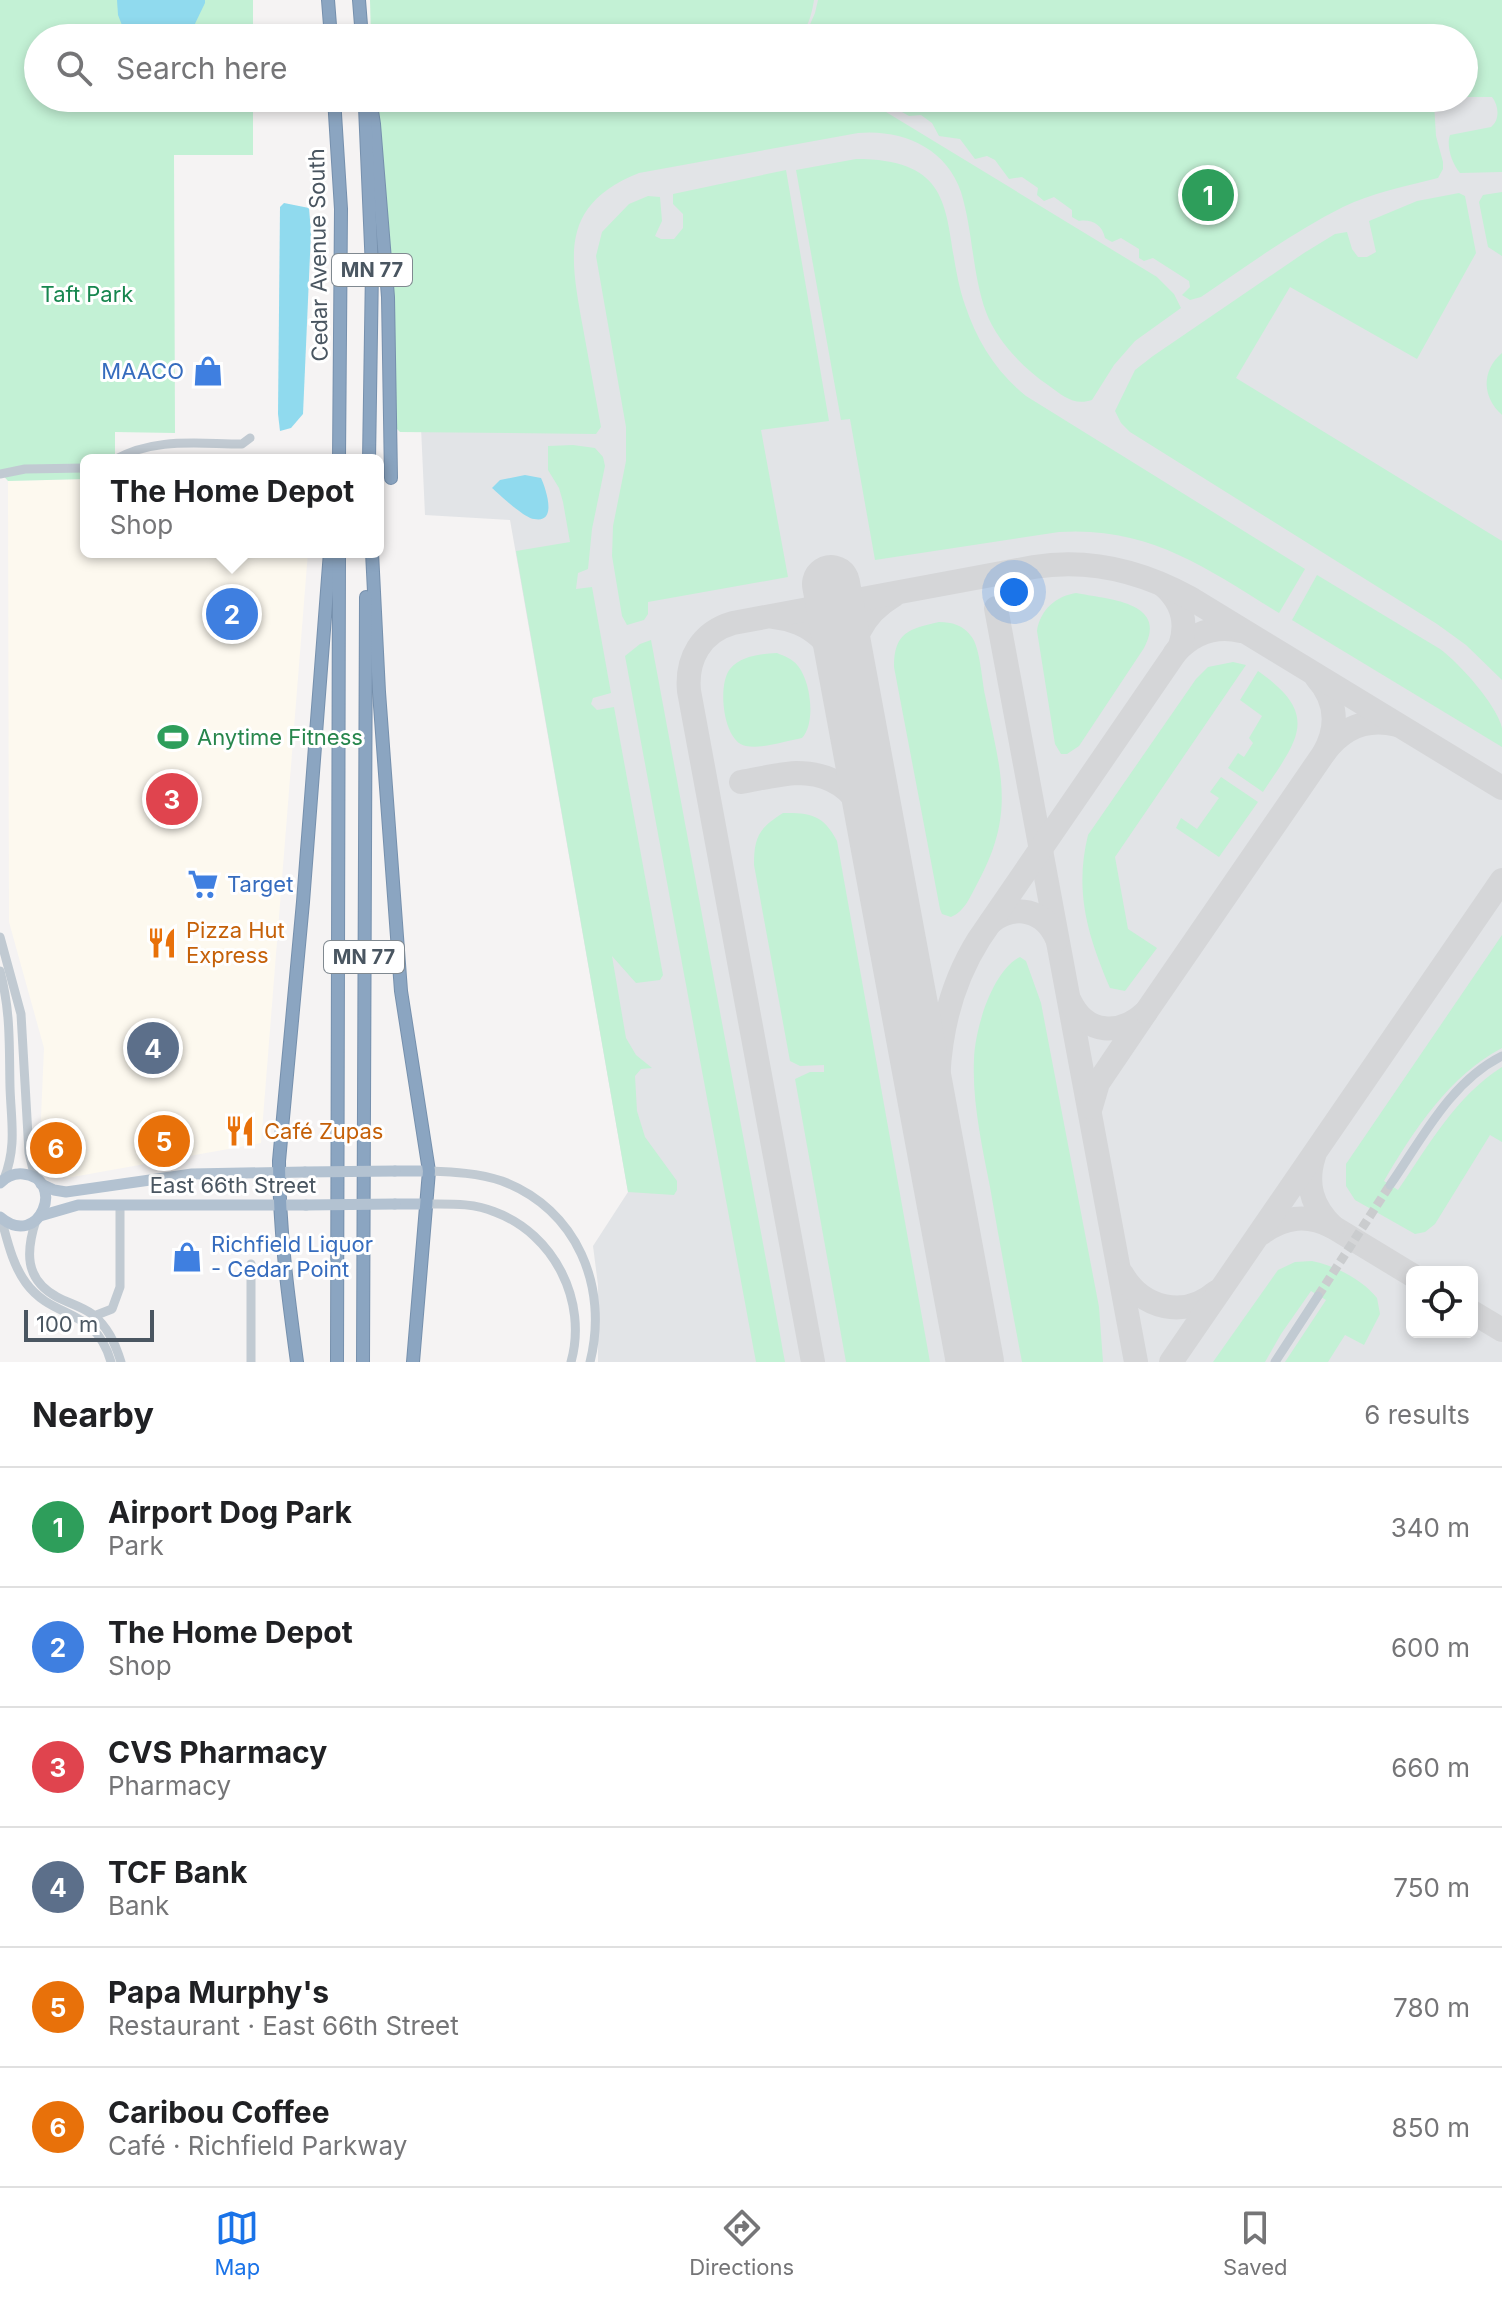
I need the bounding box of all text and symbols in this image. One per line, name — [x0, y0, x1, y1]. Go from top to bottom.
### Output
search box — [24, 24, 1478, 112]
icon: search — [52, 46, 96, 90]
text: Search here — [116, 50, 288, 86]
street label: Cedar Avenue South — [303, 148, 333, 362]
pin: 1 — [1182, 165, 1234, 225]
road number: MN 77 — [332, 254, 412, 286]
park label: Taft Park — [41, 281, 133, 307]
shop icon: MAACO — [191, 354, 225, 388]
place label: MAACO — [101, 358, 184, 384]
popup — [80, 454, 384, 558]
text: The Home Depot — [110, 473, 354, 509]
text: Shop — [110, 509, 173, 540]
your location — [994, 572, 1034, 612]
pin: 2 — [206, 584, 258, 644]
sports icon: Anytime Fitness — [156, 720, 190, 754]
place label: Anytime Fitness — [197, 724, 363, 750]
pin: 3 — [146, 769, 198, 829]
supermarket icon: Target — [186, 867, 220, 901]
place label: Target — [227, 871, 293, 897]
place label: Pizza Hut Express — [186, 917, 285, 968]
restaurant icon: Pizza Hut Express — [145, 926, 179, 960]
road number: MN 77 — [324, 941, 404, 973]
pin: 4 — [127, 1018, 179, 1078]
pin: 5 — [138, 1111, 190, 1171]
restaurant icon: Café Zupas — [223, 1114, 257, 1148]
pin: 6 — [30, 1118, 82, 1178]
place label: Café Zupas — [264, 1118, 383, 1144]
street label: East 66th Street — [150, 1172, 316, 1198]
place label: Richfield Liquor - Cedar Point — [211, 1231, 373, 1282]
shop icon: Richfield Liquor - Cedar Point — [170, 1240, 204, 1274]
map controls — [1406, 1266, 1478, 1338]
button: locate — [1406, 1266, 1478, 1338]
scale bar — [24, 1306, 154, 1342]
text: 100 m — [36, 1311, 98, 1337]
text: Nearby — [32, 1394, 154, 1435]
text: 6 results — [1364, 1399, 1470, 1430]
text: Airport Dog Park — [108, 1494, 352, 1530]
text: 1 — [52, 1512, 64, 1543]
text: 340 m — [1391, 1512, 1470, 1543]
text: Park — [108, 1530, 164, 1561]
text: The Home Depot — [108, 1614, 353, 1650]
text: 2 — [50, 1632, 66, 1663]
text: 600 m — [1391, 1632, 1470, 1663]
text: Shop — [108, 1650, 172, 1681]
text: CVS Pharmacy — [108, 1734, 327, 1770]
text: 3 — [50, 1752, 66, 1783]
text: 660 m — [1391, 1752, 1470, 1783]
text: Pharmacy — [108, 1770, 231, 1801]
text: TCF Bank — [108, 1854, 247, 1890]
text: 4 — [49, 1872, 67, 1903]
text: 750 m — [1393, 1872, 1470, 1903]
text: Bank — [108, 1890, 169, 1921]
text: Papa Murphy's — [108, 1974, 329, 2010]
text: 5 — [50, 1992, 66, 2023]
text: 780 m — [1393, 1992, 1470, 2023]
text: Restaurant · East 66th Street — [108, 2010, 459, 2041]
text: Caribou Coffee — [108, 2094, 330, 2130]
text: 6 — [50, 2112, 66, 2143]
text: 850 m — [1392, 2112, 1470, 2143]
text: Café · Richfield Parkway — [108, 2130, 407, 2161]
tab: Map — [215, 2206, 260, 2280]
tab: Directions — [689, 2206, 794, 2280]
tab: Saved — [1223, 2206, 1287, 2280]

